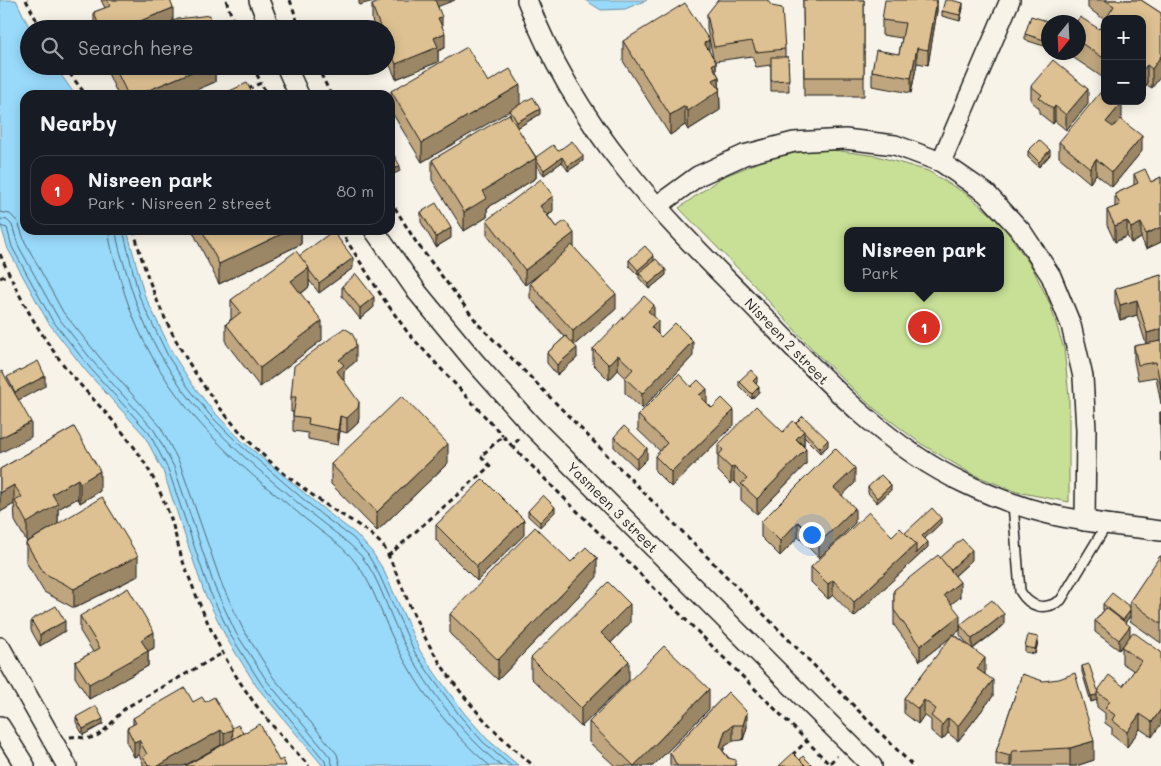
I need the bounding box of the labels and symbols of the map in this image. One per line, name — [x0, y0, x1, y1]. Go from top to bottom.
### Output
north arrow — [1041, 15, 1086, 60]
street label: Nisreen 2 street — [741, 293, 833, 389]
pin: 1 — [908, 308, 940, 346]
street label: Yasmeen 3 street — [563, 457, 663, 557]
your location — [799, 522, 825, 548]

